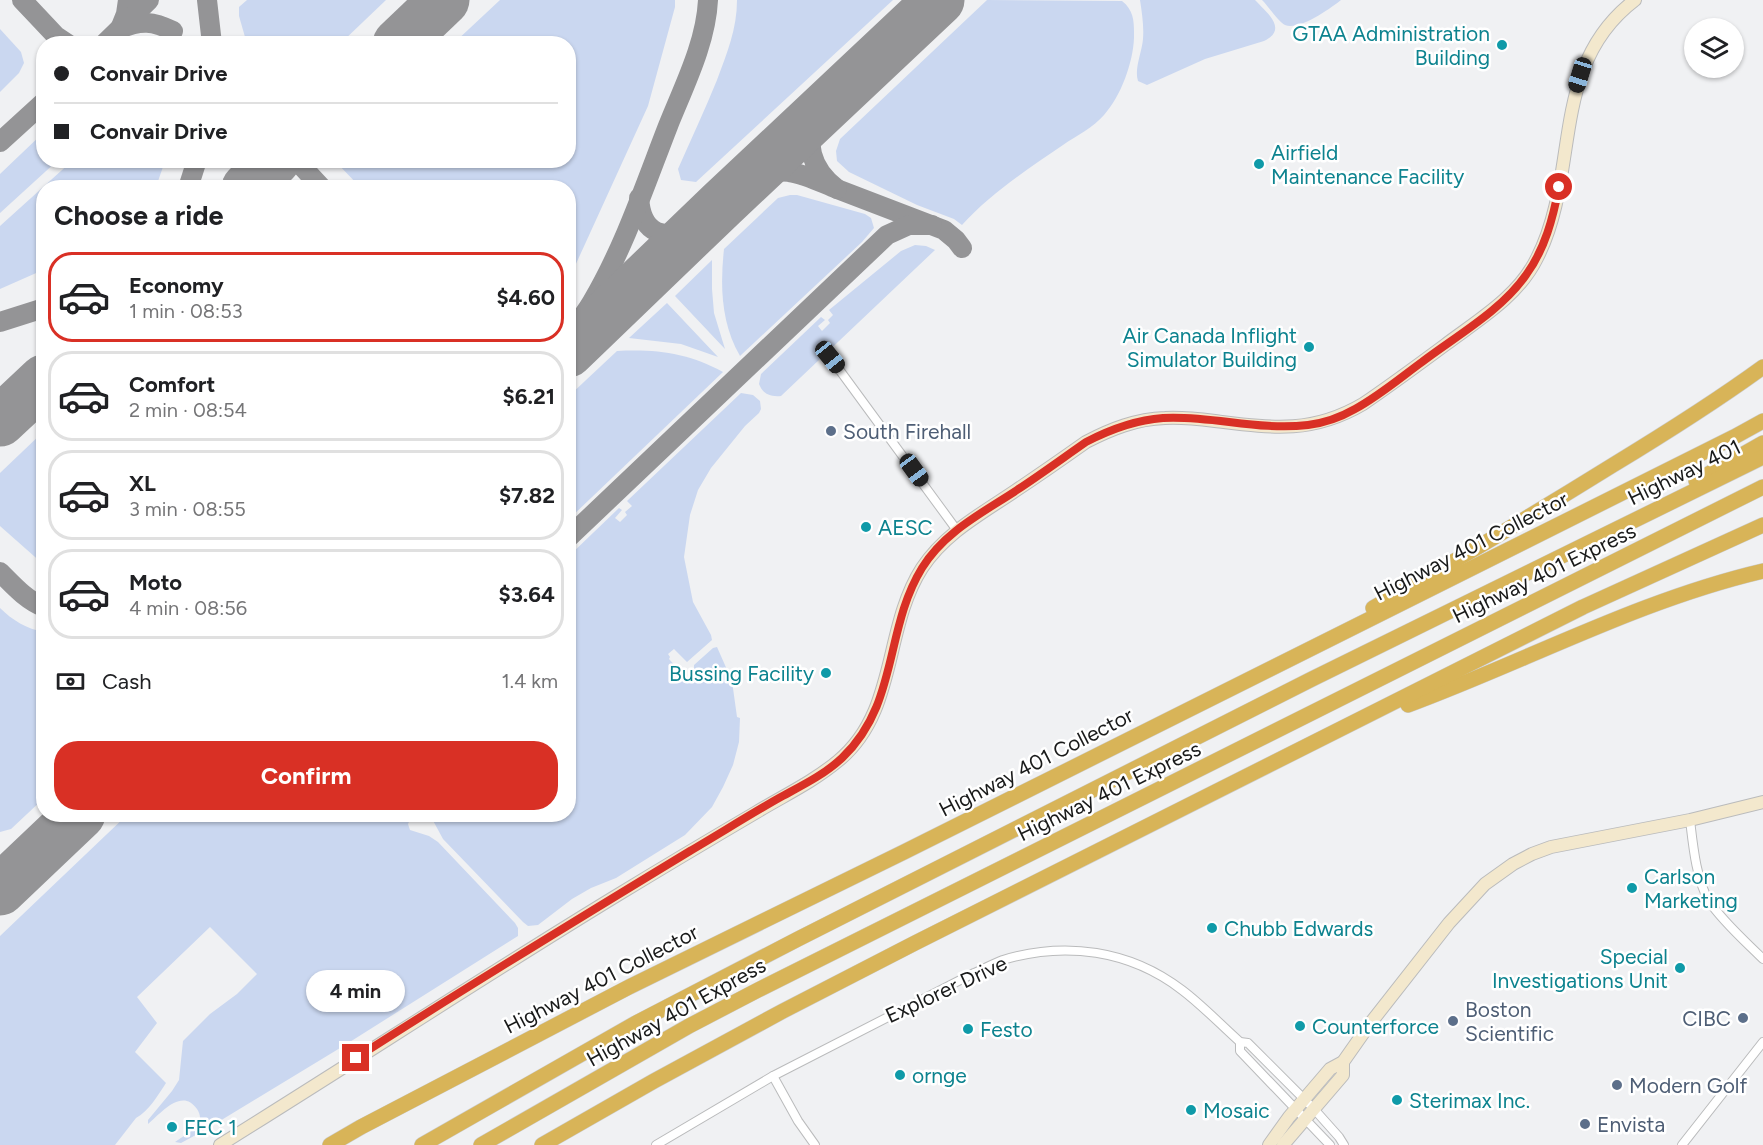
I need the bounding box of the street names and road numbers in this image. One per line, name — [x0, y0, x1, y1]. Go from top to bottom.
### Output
street label: Highway 401 — [1623, 434, 1745, 510]
street label: Highway 401 Collector — [1370, 486, 1572, 606]
street label: Highway 401 Express — [1448, 518, 1640, 628]
street label: Highway 401 Collector — [935, 702, 1137, 822]
street label: Highway 401 Express — [1013, 736, 1205, 846]
street label: Highway 401 Collector — [500, 919, 702, 1039]
street label: Explorer Drive — [881, 950, 1011, 1028]
street label: Highway 401 Express — [582, 952, 770, 1072]

